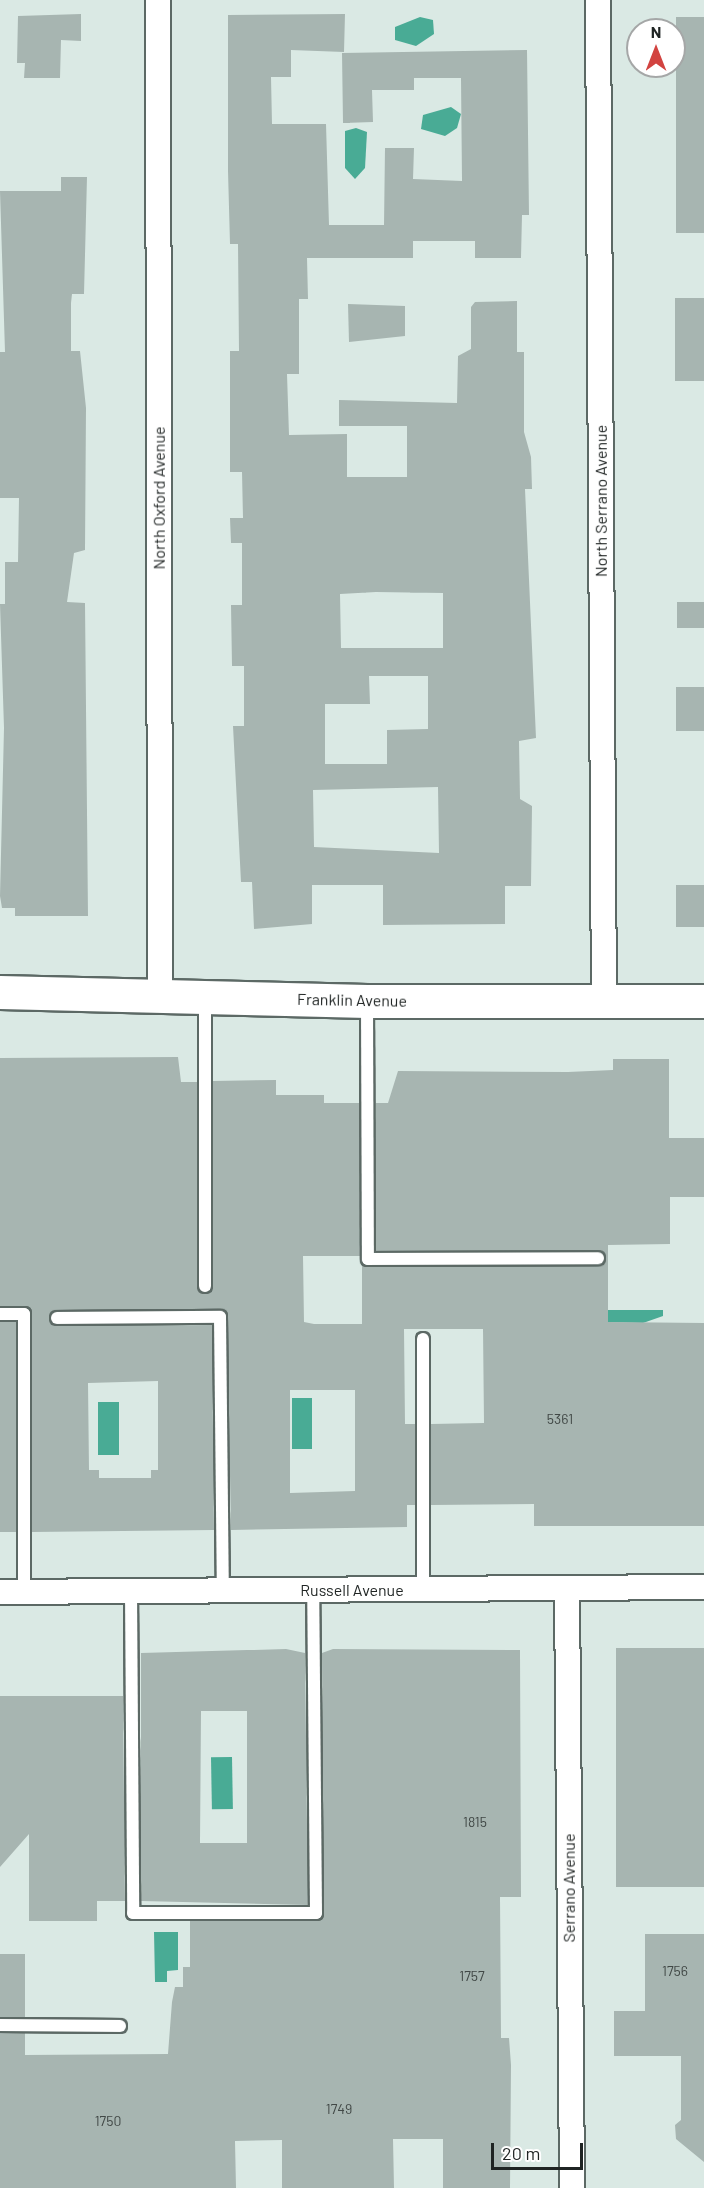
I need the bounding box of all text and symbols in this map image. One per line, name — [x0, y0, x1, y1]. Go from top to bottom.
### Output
north arrow — [626, 18, 686, 78]
text: N — [651, 22, 661, 41]
street label: North Serrano Avenue — [591, 425, 611, 577]
street label: North Oxford Avenue — [149, 426, 169, 570]
street label: Franklin Avenue — [297, 989, 407, 1011]
house number: 5361 — [547, 1411, 573, 1427]
street label: Russell Avenue — [300, 1580, 404, 1600]
house number: 1815 — [463, 1814, 487, 1830]
street label: Serrano Avenue — [559, 1834, 579, 1942]
house number: 1756 — [662, 1963, 688, 1979]
house number: 1757 — [459, 1968, 485, 1984]
house number: 1749 — [326, 2101, 352, 2117]
house number: 1750 — [95, 2113, 121, 2129]
scale bar — [494, 2131, 586, 2169]
text: 20 m — [502, 2142, 540, 2164]

